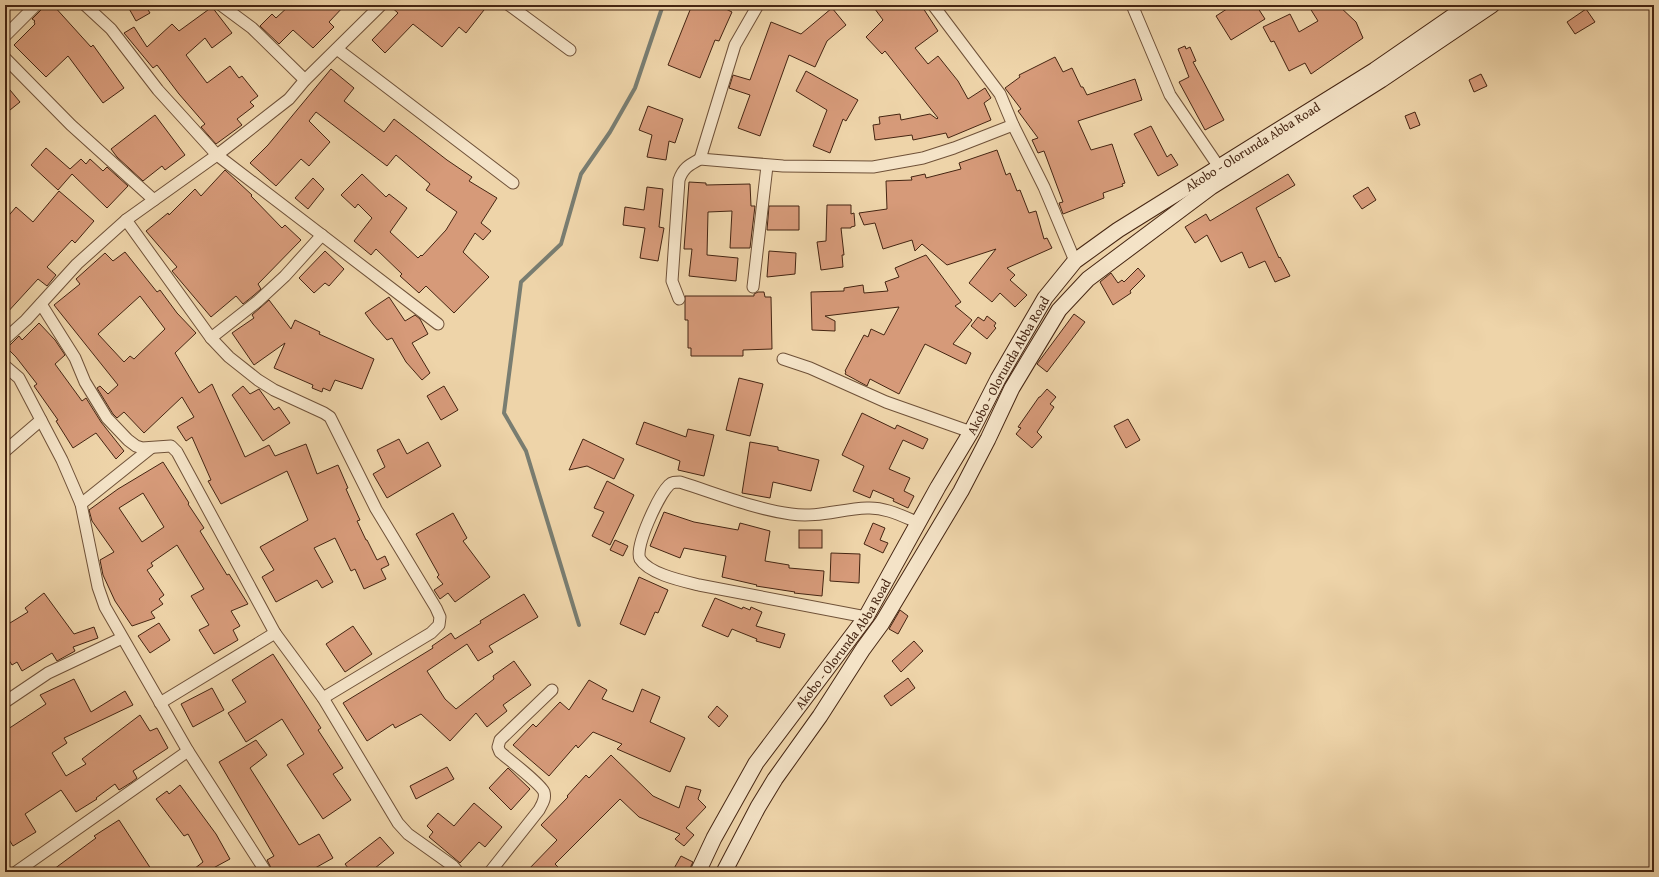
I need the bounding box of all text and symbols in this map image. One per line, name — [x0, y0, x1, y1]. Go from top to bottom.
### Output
street label: Akobo - Olorunda Abba Road — [1181, 98, 1324, 196]
street label: Akobo - Olorunda Abba Road — [962, 293, 1054, 438]
street label: Akobo - Olorunda Abba Road — [791, 575, 895, 714]

